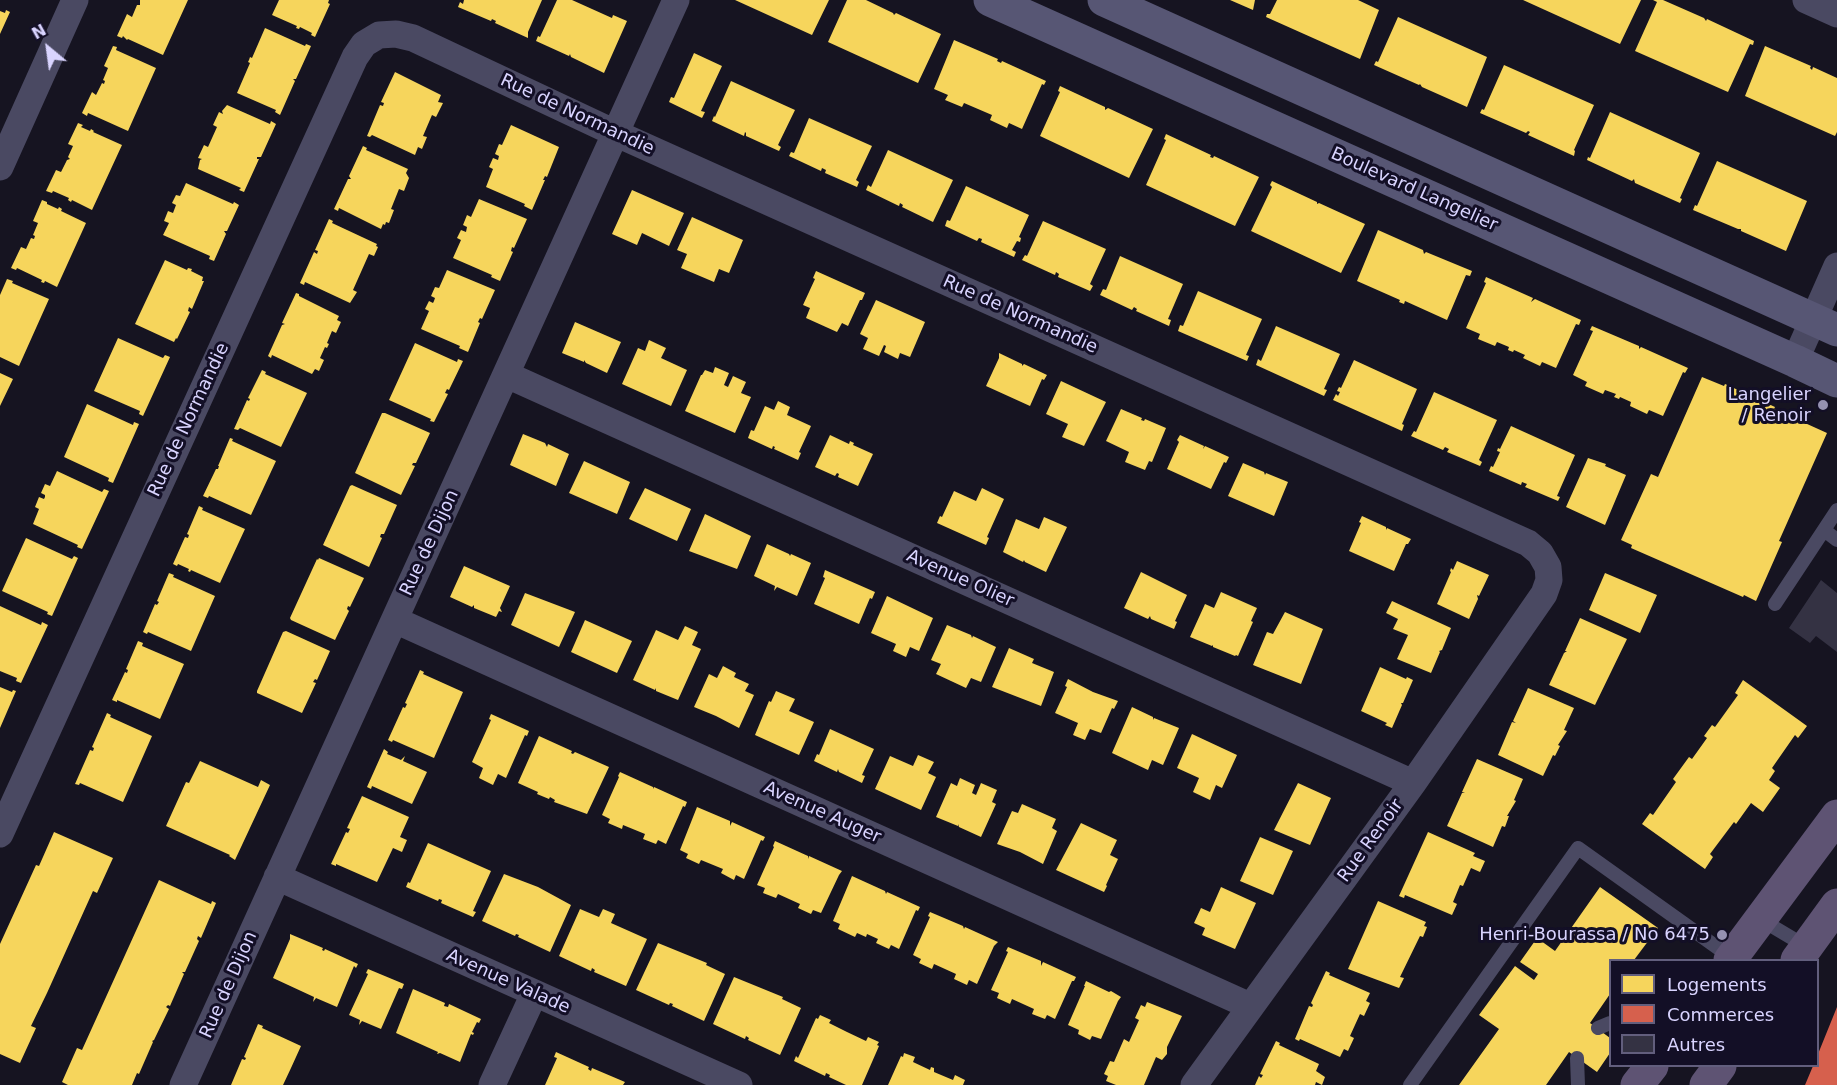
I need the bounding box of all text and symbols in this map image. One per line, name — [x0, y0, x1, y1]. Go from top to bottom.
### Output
north arrow — [18, 18, 78, 78]
text: N — [29, 20, 49, 43]
street label: Rue de Normandie — [497, 70, 657, 160]
street label: Boulevard Langelier — [1327, 143, 1501, 237]
street label: Rue de Normandie — [939, 271, 1101, 359]
street label: Rue de Normandie — [144, 340, 234, 500]
place label: Langelier / Renoir — [1728, 384, 1811, 426]
marker: Langelier / Renoir — [1816, 398, 1830, 412]
street label: Rue de Dijon — [396, 487, 464, 599]
street label: Avenue Olier — [903, 546, 1017, 612]
street label: Avenue Auger — [760, 777, 884, 849]
street label: Rue Renoir — [1334, 795, 1408, 887]
place label: Henri-Bourassa / No 6475 — [1479, 924, 1710, 946]
street label: Rue de Dijon — [196, 928, 262, 1042]
marker: Henri-Bourassa / No 6475 — [1715, 928, 1729, 942]
street label: Avenue Valade — [443, 945, 573, 1019]
legend — [1609, 959, 1819, 1067]
text: Logements — [1667, 974, 1767, 995]
text: Commerces — [1667, 1004, 1774, 1025]
text: Autres — [1667, 1034, 1725, 1055]

